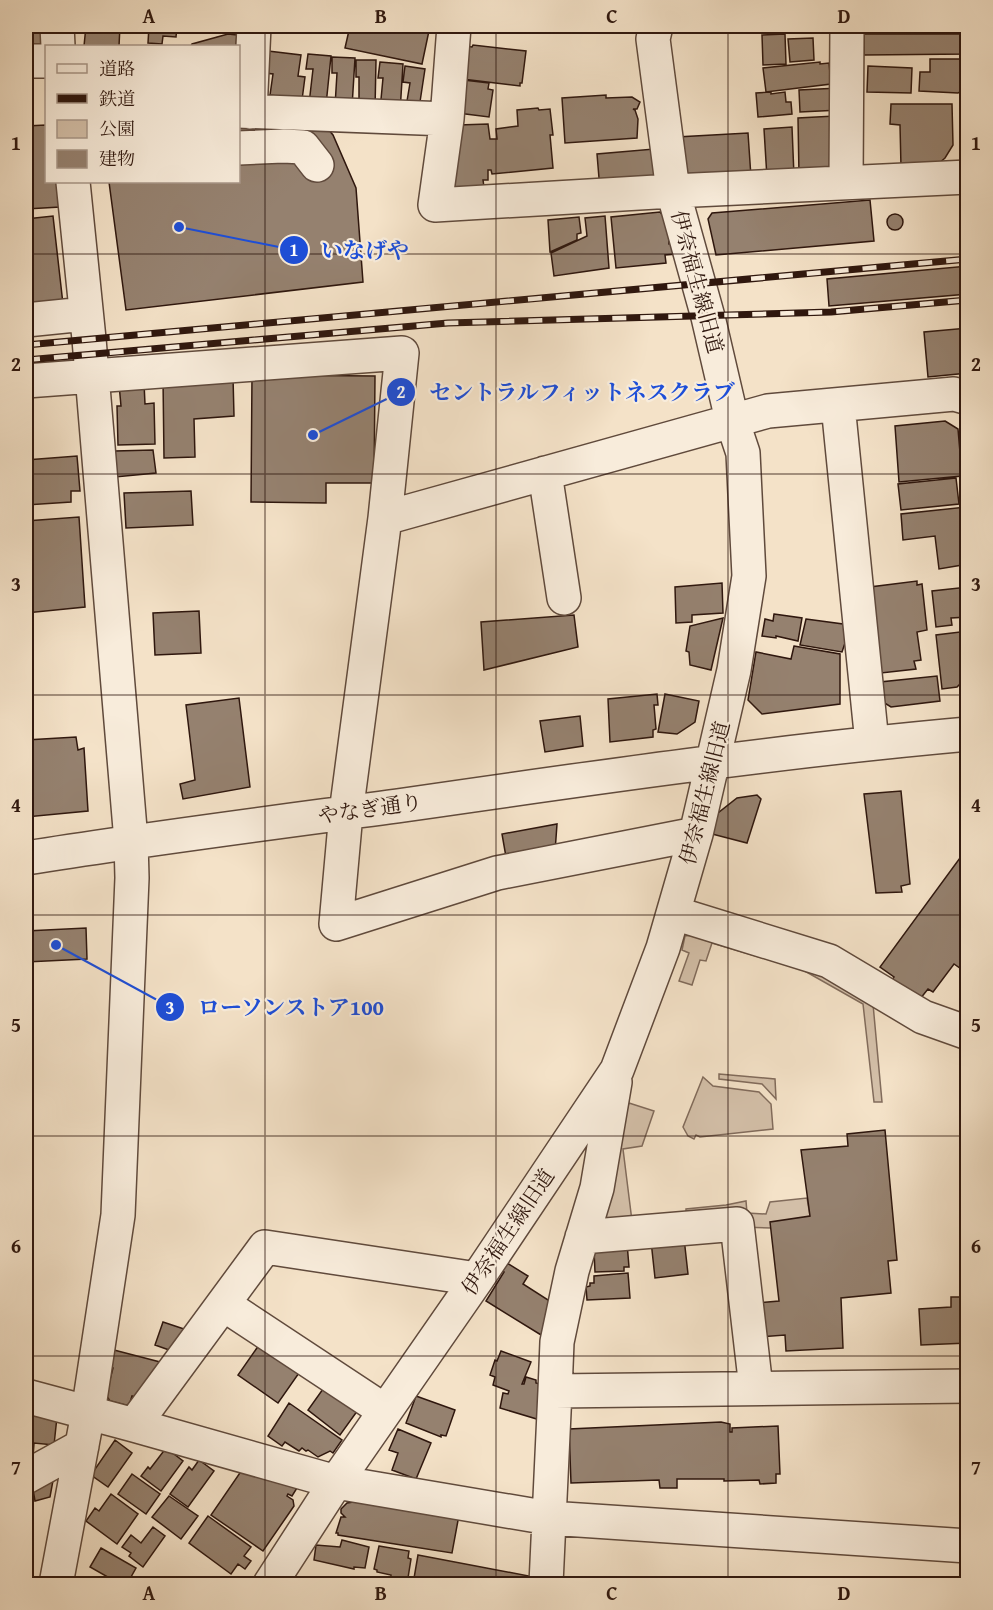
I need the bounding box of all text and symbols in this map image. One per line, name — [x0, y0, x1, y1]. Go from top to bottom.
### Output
text: A — [143, 1, 156, 30]
text: B — [375, 1, 387, 30]
text: C — [606, 1, 618, 30]
text: D — [837, 1, 851, 30]
legend — [45, 45, 240, 183]
text: 道路 — [99, 55, 135, 82]
text: 鉄道 — [99, 85, 135, 112]
text: 公園 — [99, 115, 135, 142]
text: 1 — [11, 128, 21, 157]
text: 1 — [971, 128, 981, 157]
text: 建物 — [99, 145, 135, 172]
street label: 伊奈福生線旧道 — [663, 207, 731, 357]
callout: いなげや — [279, 230, 421, 270]
text: いなげや — [321, 234, 409, 266]
text: 1 — [289, 236, 299, 263]
text: 2 — [11, 349, 21, 378]
text: 2 — [971, 349, 981, 378]
callout: セントラルフィットネスクラブ — [386, 372, 748, 412]
text: セントラルフィットネスクラブ — [429, 376, 735, 408]
text: 2 — [396, 378, 406, 405]
text: 3 — [11, 569, 21, 598]
text: 3 — [971, 569, 981, 598]
street label: 伊奈福生線旧道 — [672, 718, 737, 868]
street label: やなぎ通り — [316, 786, 424, 831]
text: 4 — [11, 790, 21, 819]
text: 4 — [971, 790, 981, 819]
callout: ローソンストア100 — [155, 987, 397, 1027]
text: ローソンストア100 — [198, 991, 384, 1023]
text: 3 — [165, 994, 175, 1021]
text: 5 — [11, 1010, 21, 1039]
text: 5 — [971, 1010, 981, 1039]
street label: 伊奈福生線旧道 — [454, 1162, 562, 1301]
text: 6 — [11, 1231, 21, 1260]
text: 6 — [971, 1231, 981, 1260]
text: 7 — [11, 1452, 21, 1481]
text: 7 — [971, 1452, 981, 1481]
text: A — [143, 1578, 156, 1607]
text: B — [375, 1578, 387, 1607]
text: C — [606, 1578, 618, 1607]
text: D — [837, 1578, 851, 1607]

